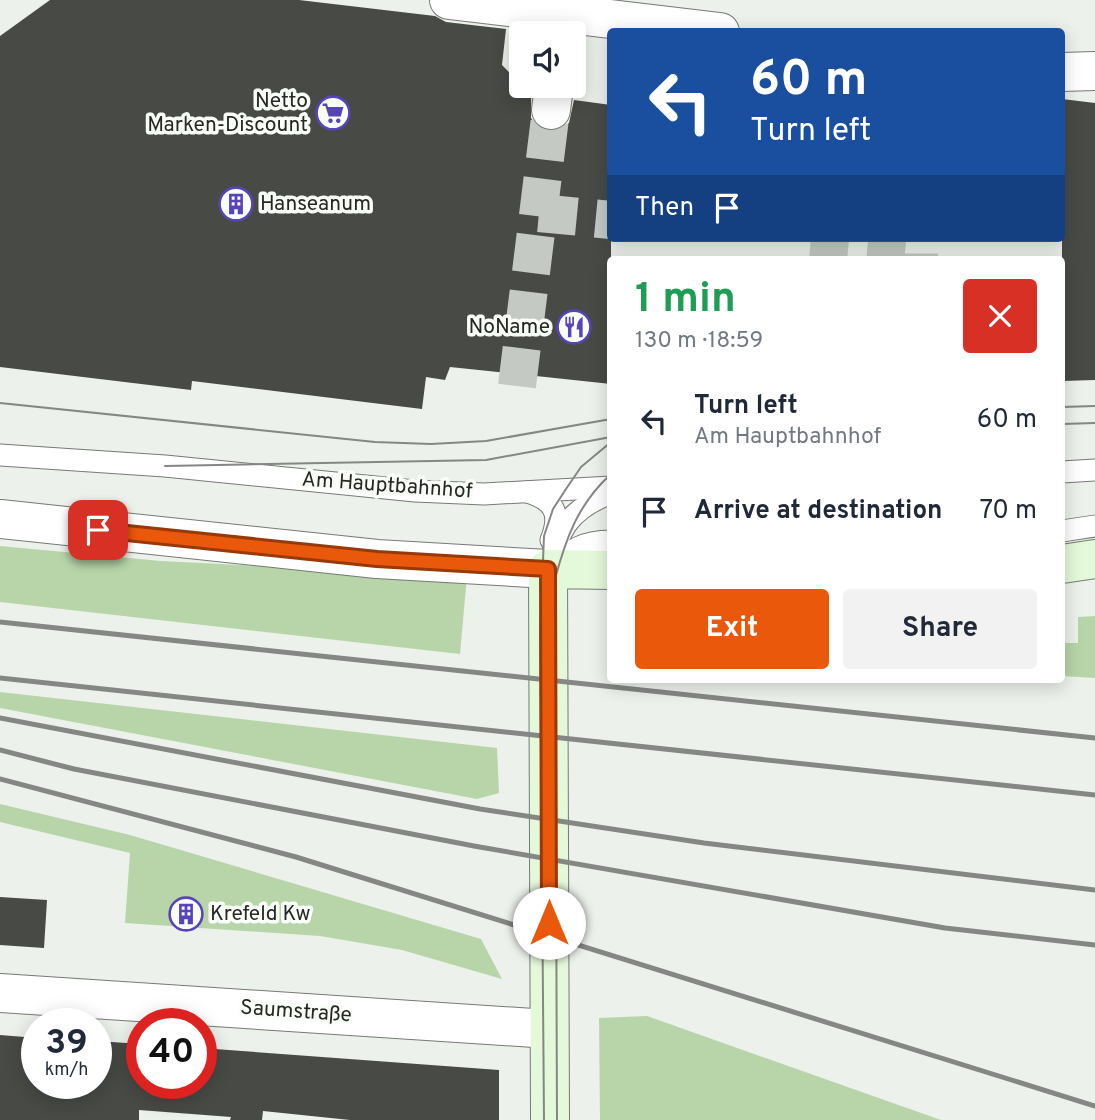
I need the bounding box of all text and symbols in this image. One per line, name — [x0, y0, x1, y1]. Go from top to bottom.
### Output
map controls — [509, 21, 586, 98]
button: sound — [509, 21, 586, 98]
text: 60 m — [750, 51, 868, 113]
icon: left — [635, 56, 726, 147]
place label: Netto Marken-Discount — [147, 88, 308, 139]
supermarket icon: Netto Marken-Discount — [314, 94, 352, 132]
text: Turn left — [750, 112, 871, 152]
building icon: Hanseanum — [217, 185, 255, 223]
icon: arrive — [708, 189, 746, 227]
place label: Hanseanum — [260, 191, 371, 218]
text: Then — [635, 192, 694, 225]
text: 1 min — [635, 274, 736, 327]
button: close — [963, 279, 1037, 353]
restaurant icon: NoName — [555, 308, 593, 346]
place label: NoName — [468, 314, 550, 341]
text: 130 m · 18:59 — [635, 327, 763, 356]
text: Turn left — [694, 390, 798, 423]
icon: left — [635, 402, 673, 440]
text: 60 m — [977, 404, 1037, 437]
text: Am Hauptbahnhof — [694, 423, 881, 452]
street label: Am Hauptbahnhof — [301, 467, 473, 505]
icon: arrive — [635, 493, 673, 531]
text: Arrive at destination — [694, 495, 942, 528]
text: 70 m — [979, 495, 1037, 528]
pin — [68, 500, 128, 560]
icon: arrive — [79, 511, 117, 549]
button: Exit — [635, 589, 829, 669]
button: Share — [843, 589, 1037, 669]
position arrow — [512, 886, 586, 960]
building icon: Krefeld Kw — [167, 895, 205, 933]
place label: Krefeld Kw — [210, 901, 311, 928]
street label: Saumstraße — [239, 995, 353, 1029]
speed limit sign: 40 — [126, 1008, 217, 1099]
text: 39 — [45, 1022, 88, 1066]
text: km/h — [45, 1059, 88, 1082]

